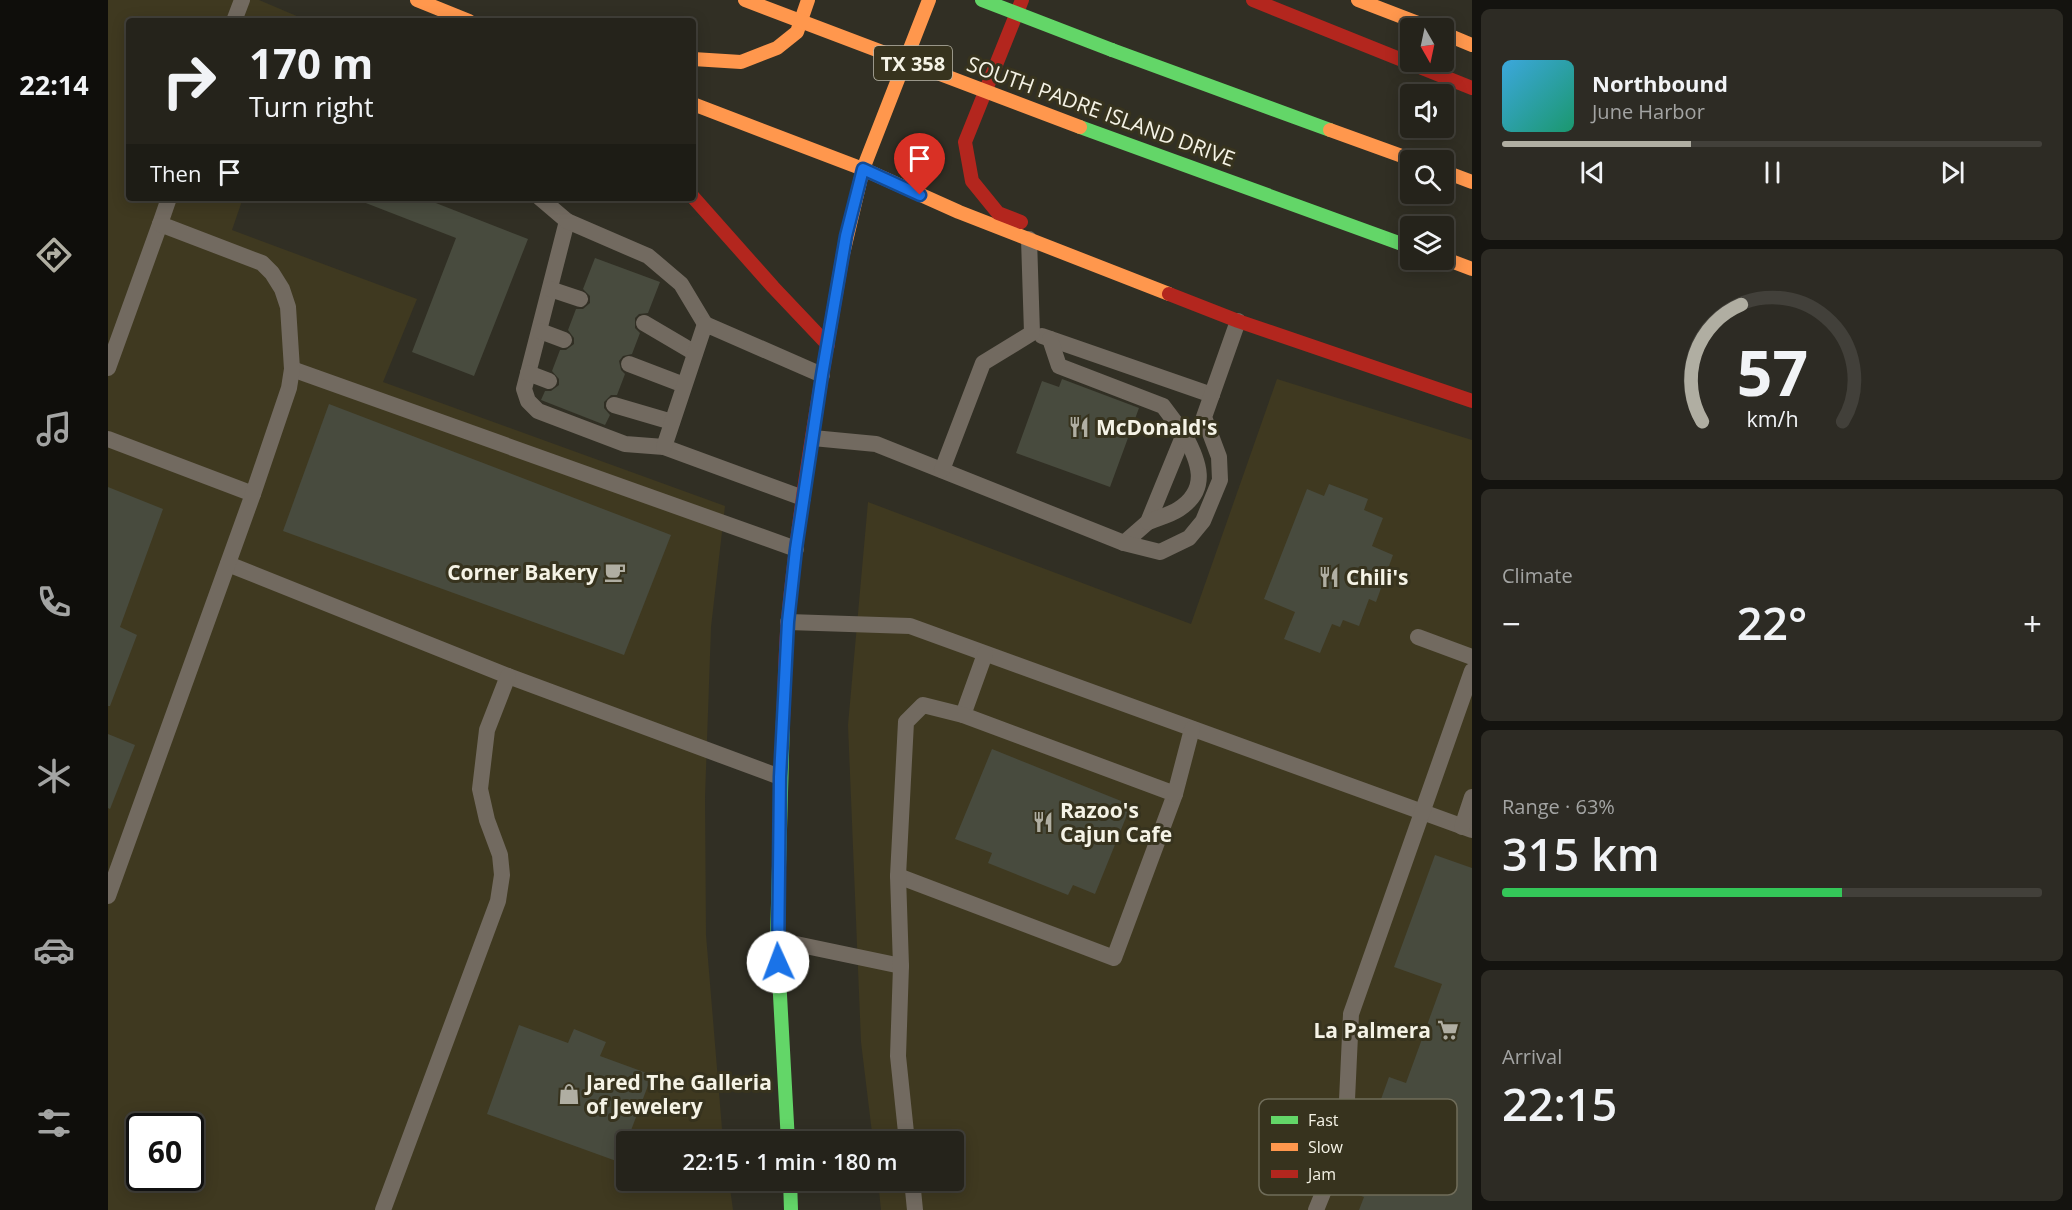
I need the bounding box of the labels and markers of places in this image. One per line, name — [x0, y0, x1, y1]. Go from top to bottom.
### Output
pin — [894, 133, 945, 195]
place label: McDonald's — [1096, 413, 1217, 441]
restaurant icon: McDonald's — [1067, 415, 1091, 439]
place label: Corner Bakery — [447, 558, 598, 586]
cafe icon: Corner Bakery — [603, 560, 627, 584]
place label: Chili's — [1346, 563, 1408, 591]
restaurant icon: Chili's — [1317, 565, 1341, 589]
place label: Razoo's Cajun Cafe — [1060, 796, 1172, 848]
restaurant icon: Razoo's Cajun Cafe — [1031, 810, 1055, 834]
place label: La Palmera — [1313, 1016, 1431, 1044]
supermarket icon: La Palmera — [1436, 1018, 1460, 1042]
place label: Jared The Galleria of Jewelery — [584, 1068, 772, 1120]
shop icon: Jared The Galleria of Jewelery — [557, 1082, 581, 1106]

